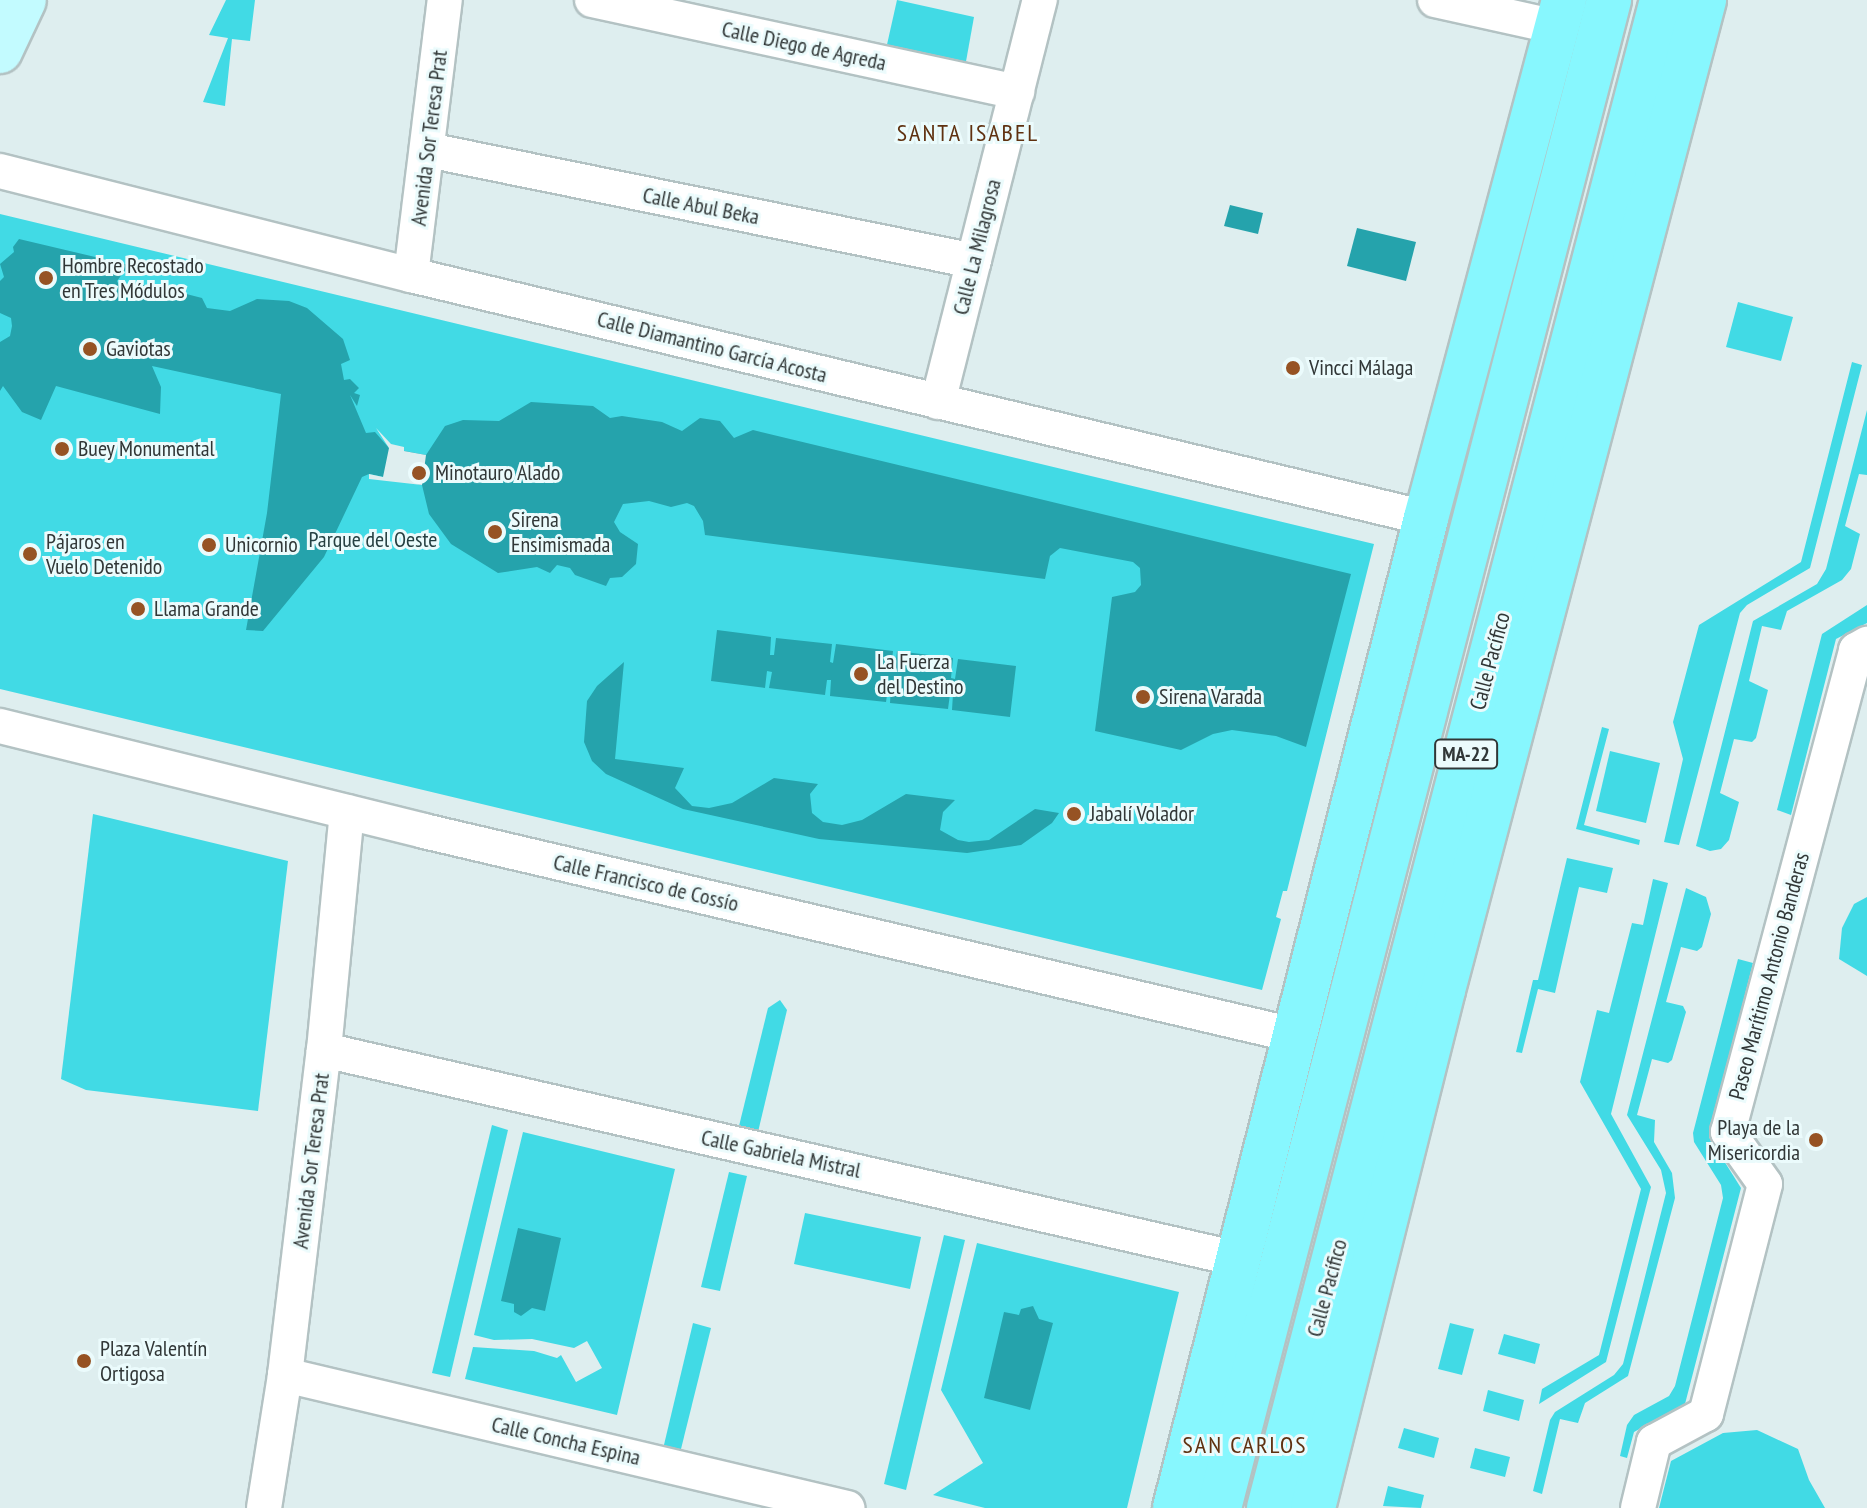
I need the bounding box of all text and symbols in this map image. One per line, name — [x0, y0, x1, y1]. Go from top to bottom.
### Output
street label: Calle Diego de Agreda — [719, 16, 889, 76]
street label: Avenida Sor Teresa Prat — [405, 48, 453, 228]
district label: SANTA ISABEL — [896, 119, 1040, 147]
street label: Calle La Milagrosa — [947, 176, 1007, 318]
street label: Calle Abul Beka — [640, 182, 762, 230]
place label: Hombre Recostado en Tres Módulos — [62, 252, 204, 304]
marker: Hombre Recostado en Tres Módulos — [37, 269, 55, 287]
street label: Calle Diamantino García Acosta — [594, 306, 830, 388]
place label: Gaviotas — [106, 336, 171, 362]
marker: Gaviotas — [81, 340, 99, 358]
place label: Vincci Málaga — [1309, 355, 1413, 381]
marker: Vincci Málaga — [1284, 359, 1302, 377]
place label: Buey Monumental — [78, 436, 215, 462]
marker: Buey Monumental — [53, 440, 71, 458]
place label: Minotauro Alado — [435, 460, 561, 486]
marker: Minotauro Alado — [410, 464, 428, 482]
place label: Sirena Ensimismada — [511, 506, 610, 558]
marker: Sirena Ensimismada — [486, 523, 504, 541]
park label: Parque del Oeste — [309, 527, 437, 553]
place label: Pájaros en Vuelo Detenido — [46, 528, 162, 580]
place label: Unicornio — [225, 532, 298, 558]
marker: Unicornio — [200, 536, 218, 554]
marker: Pájaros en Vuelo Detenido — [21, 545, 39, 563]
place label: Llama Grande — [154, 596, 259, 622]
marker: Llama Grande — [129, 600, 147, 618]
street label: Calle Pacífico — [1464, 609, 1516, 713]
place label: La Fuerza del Destino — [877, 648, 963, 700]
marker: La Fuerza del Destino — [852, 665, 870, 683]
place label: Sirena Varada — [1159, 684, 1263, 710]
marker: Sirena Varada — [1134, 688, 1152, 706]
road number: MA-22 — [1434, 738, 1498, 770]
place label: Jabalí Volador — [1090, 801, 1195, 827]
marker: Jabalí Volador — [1065, 805, 1083, 823]
street label: Calle Francisco de Cossío — [551, 849, 741, 917]
street label: Paseo Marítimo Antonio Banderas — [1723, 849, 1815, 1103]
street label: Avenida Sor Teresa Prat — [287, 1071, 335, 1251]
place label: Playa de la Misericordia — [1708, 1114, 1800, 1166]
street label: Calle Gabriela Mistral — [699, 1124, 863, 1184]
marker: Playa de la Misericordia — [1807, 1131, 1825, 1149]
street label: Calle Pacífico — [1301, 1236, 1353, 1340]
place label: Plaza Valentín Ortigosa — [100, 1335, 208, 1386]
marker: Plaza Valentín Ortigosa — [75, 1352, 93, 1370]
street label: Calle Concha Espina — [489, 1411, 643, 1471]
district label: SAN CARLOS — [1183, 1431, 1307, 1459]

